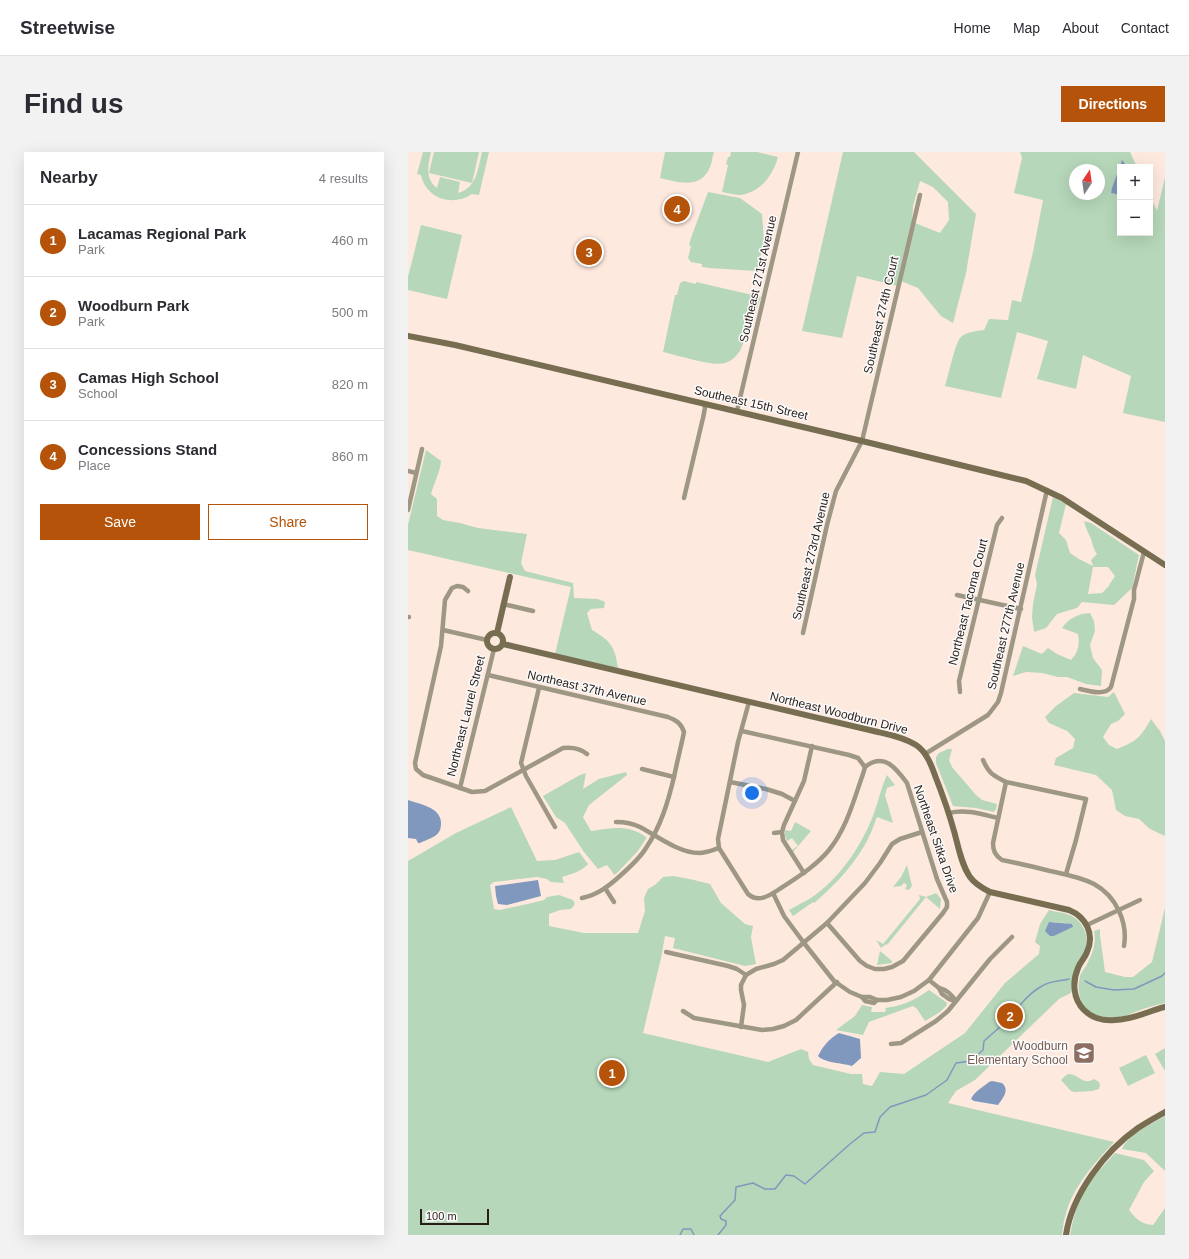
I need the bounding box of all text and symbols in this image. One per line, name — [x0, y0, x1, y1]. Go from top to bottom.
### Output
text: Streetwise — [20, 17, 115, 38]
text: Home — [954, 20, 991, 36]
text: Map — [1013, 20, 1040, 36]
text: About — [1062, 20, 1099, 36]
text: Contact — [1121, 20, 1169, 36]
button: Directions — [1061, 86, 1165, 122]
text: Find us — [24, 88, 124, 119]
north arrow — [1069, 164, 1105, 200]
map controls — [1117, 164, 1153, 236]
button: + — [1117, 164, 1153, 200]
text: Nearby — [40, 168, 98, 187]
text: 4 results — [319, 171, 368, 186]
pin: 4 — [664, 194, 690, 224]
button: − — [1117, 200, 1153, 236]
street label: Southeast 271st Avenue — [737, 214, 780, 344]
text: Lacamas Regional Park — [78, 225, 246, 242]
text: 1 — [49, 233, 57, 248]
text: 460 m — [332, 233, 368, 248]
pin: 3 — [576, 237, 602, 267]
text: Park — [78, 242, 105, 257]
street label: Southeast 274th Court — [861, 254, 901, 375]
text: Woodburn Park — [78, 297, 189, 314]
text: 2 — [49, 305, 57, 320]
text: 500 m — [332, 305, 368, 320]
text: Park — [78, 314, 105, 329]
text: Camas High School — [78, 369, 219, 386]
text: 3 — [49, 377, 57, 392]
text: 820 m — [332, 377, 368, 392]
street label: Southeast 15th Street — [693, 383, 810, 423]
text: School — [78, 386, 118, 401]
text: Concessions Stand — [78, 441, 217, 458]
text: 4 — [49, 449, 57, 464]
text: 860 m — [332, 449, 368, 464]
text: Place — [78, 458, 111, 473]
street label: Southeast 273rd Avenue — [789, 490, 833, 622]
button: Save — [40, 504, 200, 540]
button: Share — [208, 504, 368, 540]
street label: Northeast Tacoma Court — [946, 537, 991, 667]
street label: Southeast 277th Avenue — [984, 561, 1028, 691]
street label: Northeast Laurel Street — [444, 653, 488, 778]
street label: Northeast 37th Avenue — [526, 667, 648, 709]
street label: Northeast Woodburn Drive — [768, 689, 910, 737]
your location — [742, 783, 762, 803]
street label: Northeast Sitka Drive — [911, 783, 961, 895]
pin: 2 — [997, 1001, 1023, 1031]
place label: Woodburn Elementary School — [967, 1039, 1068, 1067]
school or university icon: Woodburn Elementary School — [1071, 1040, 1097, 1066]
pin: 1 — [599, 1058, 625, 1088]
scale bar — [420, 1207, 489, 1226]
text: 100 m — [426, 1210, 457, 1222]

